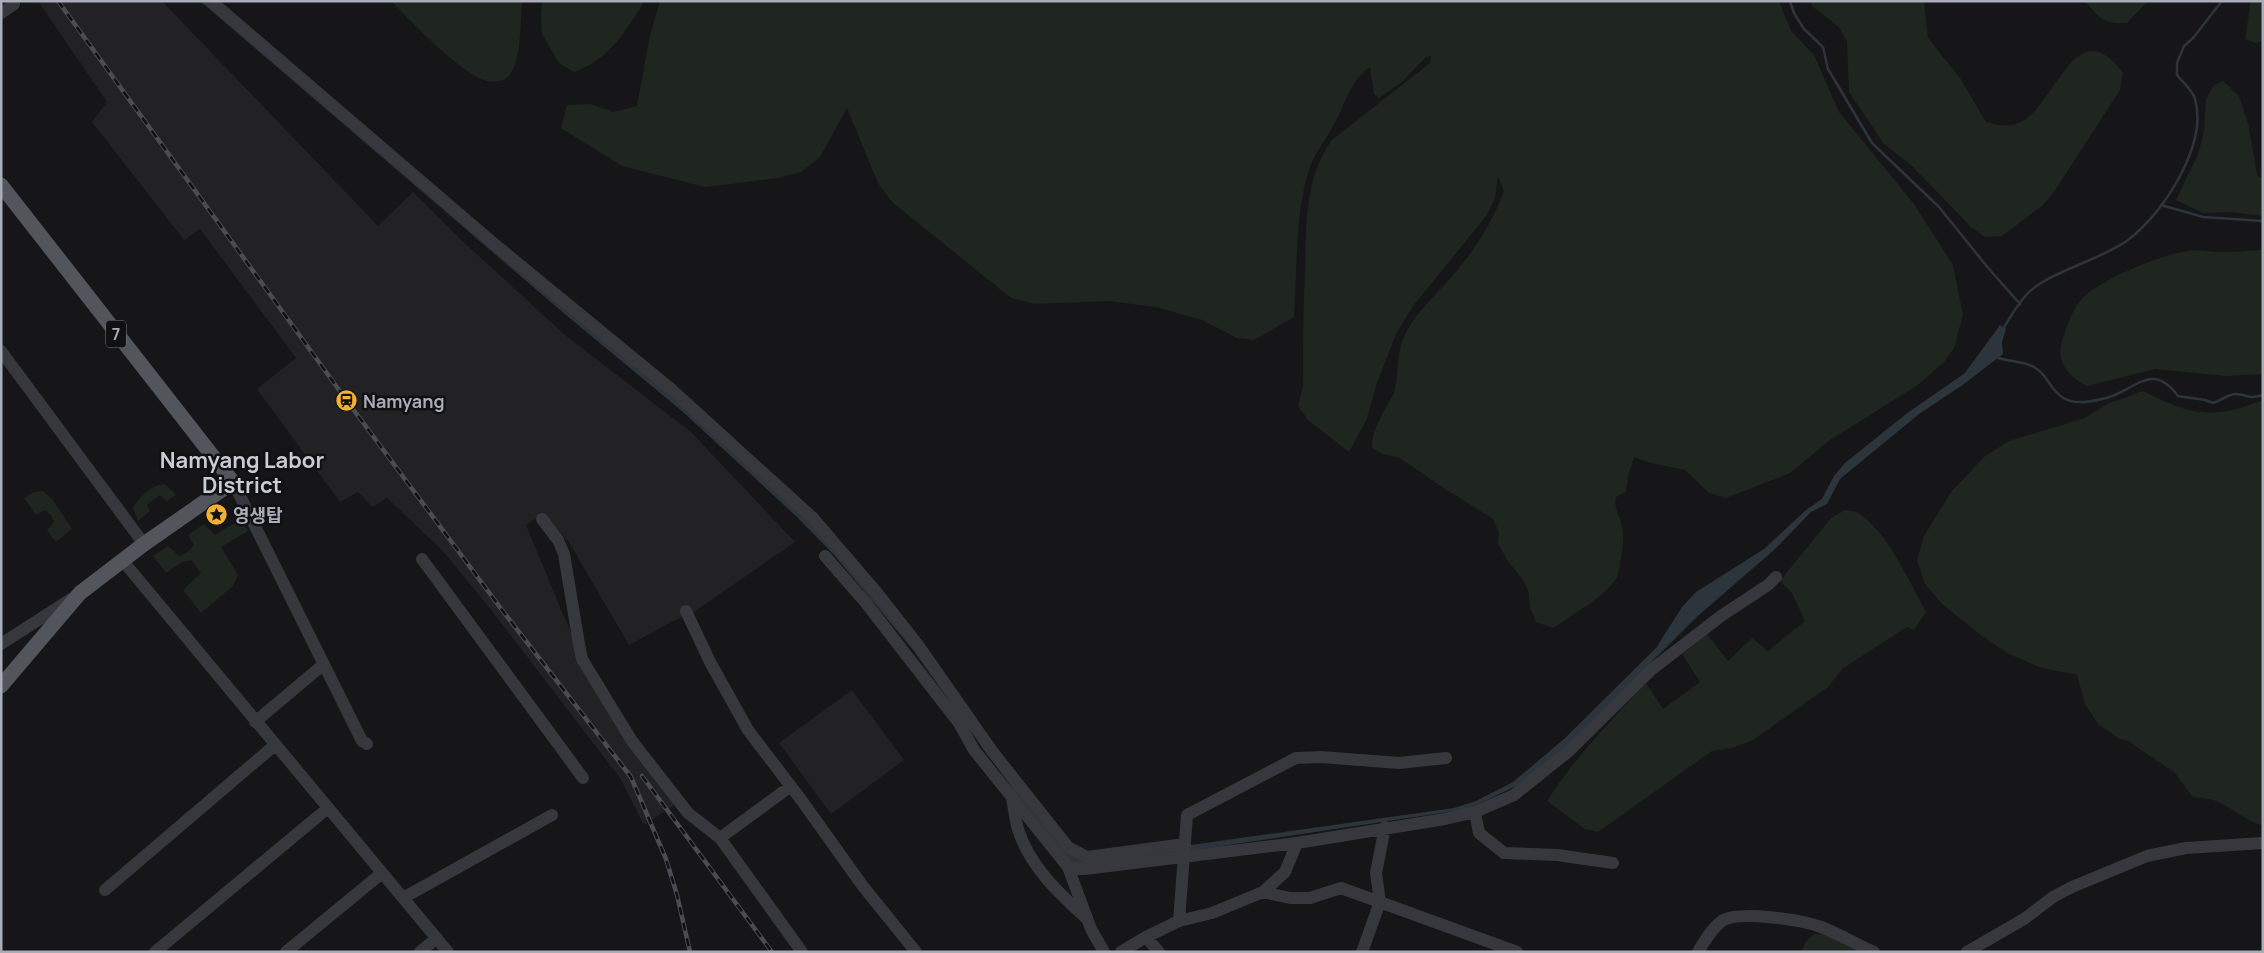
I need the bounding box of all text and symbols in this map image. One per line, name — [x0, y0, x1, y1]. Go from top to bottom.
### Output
road number: 7 — [106, 320, 126, 348]
station icon: Namyang — [335, 389, 359, 413]
place label: Namyang — [363, 389, 445, 413]
district label: Namyang Labor District — [160, 445, 324, 500]
place icon: 영생탑 — [205, 503, 229, 527]
place label: 영생탑 — [233, 503, 283, 527]

